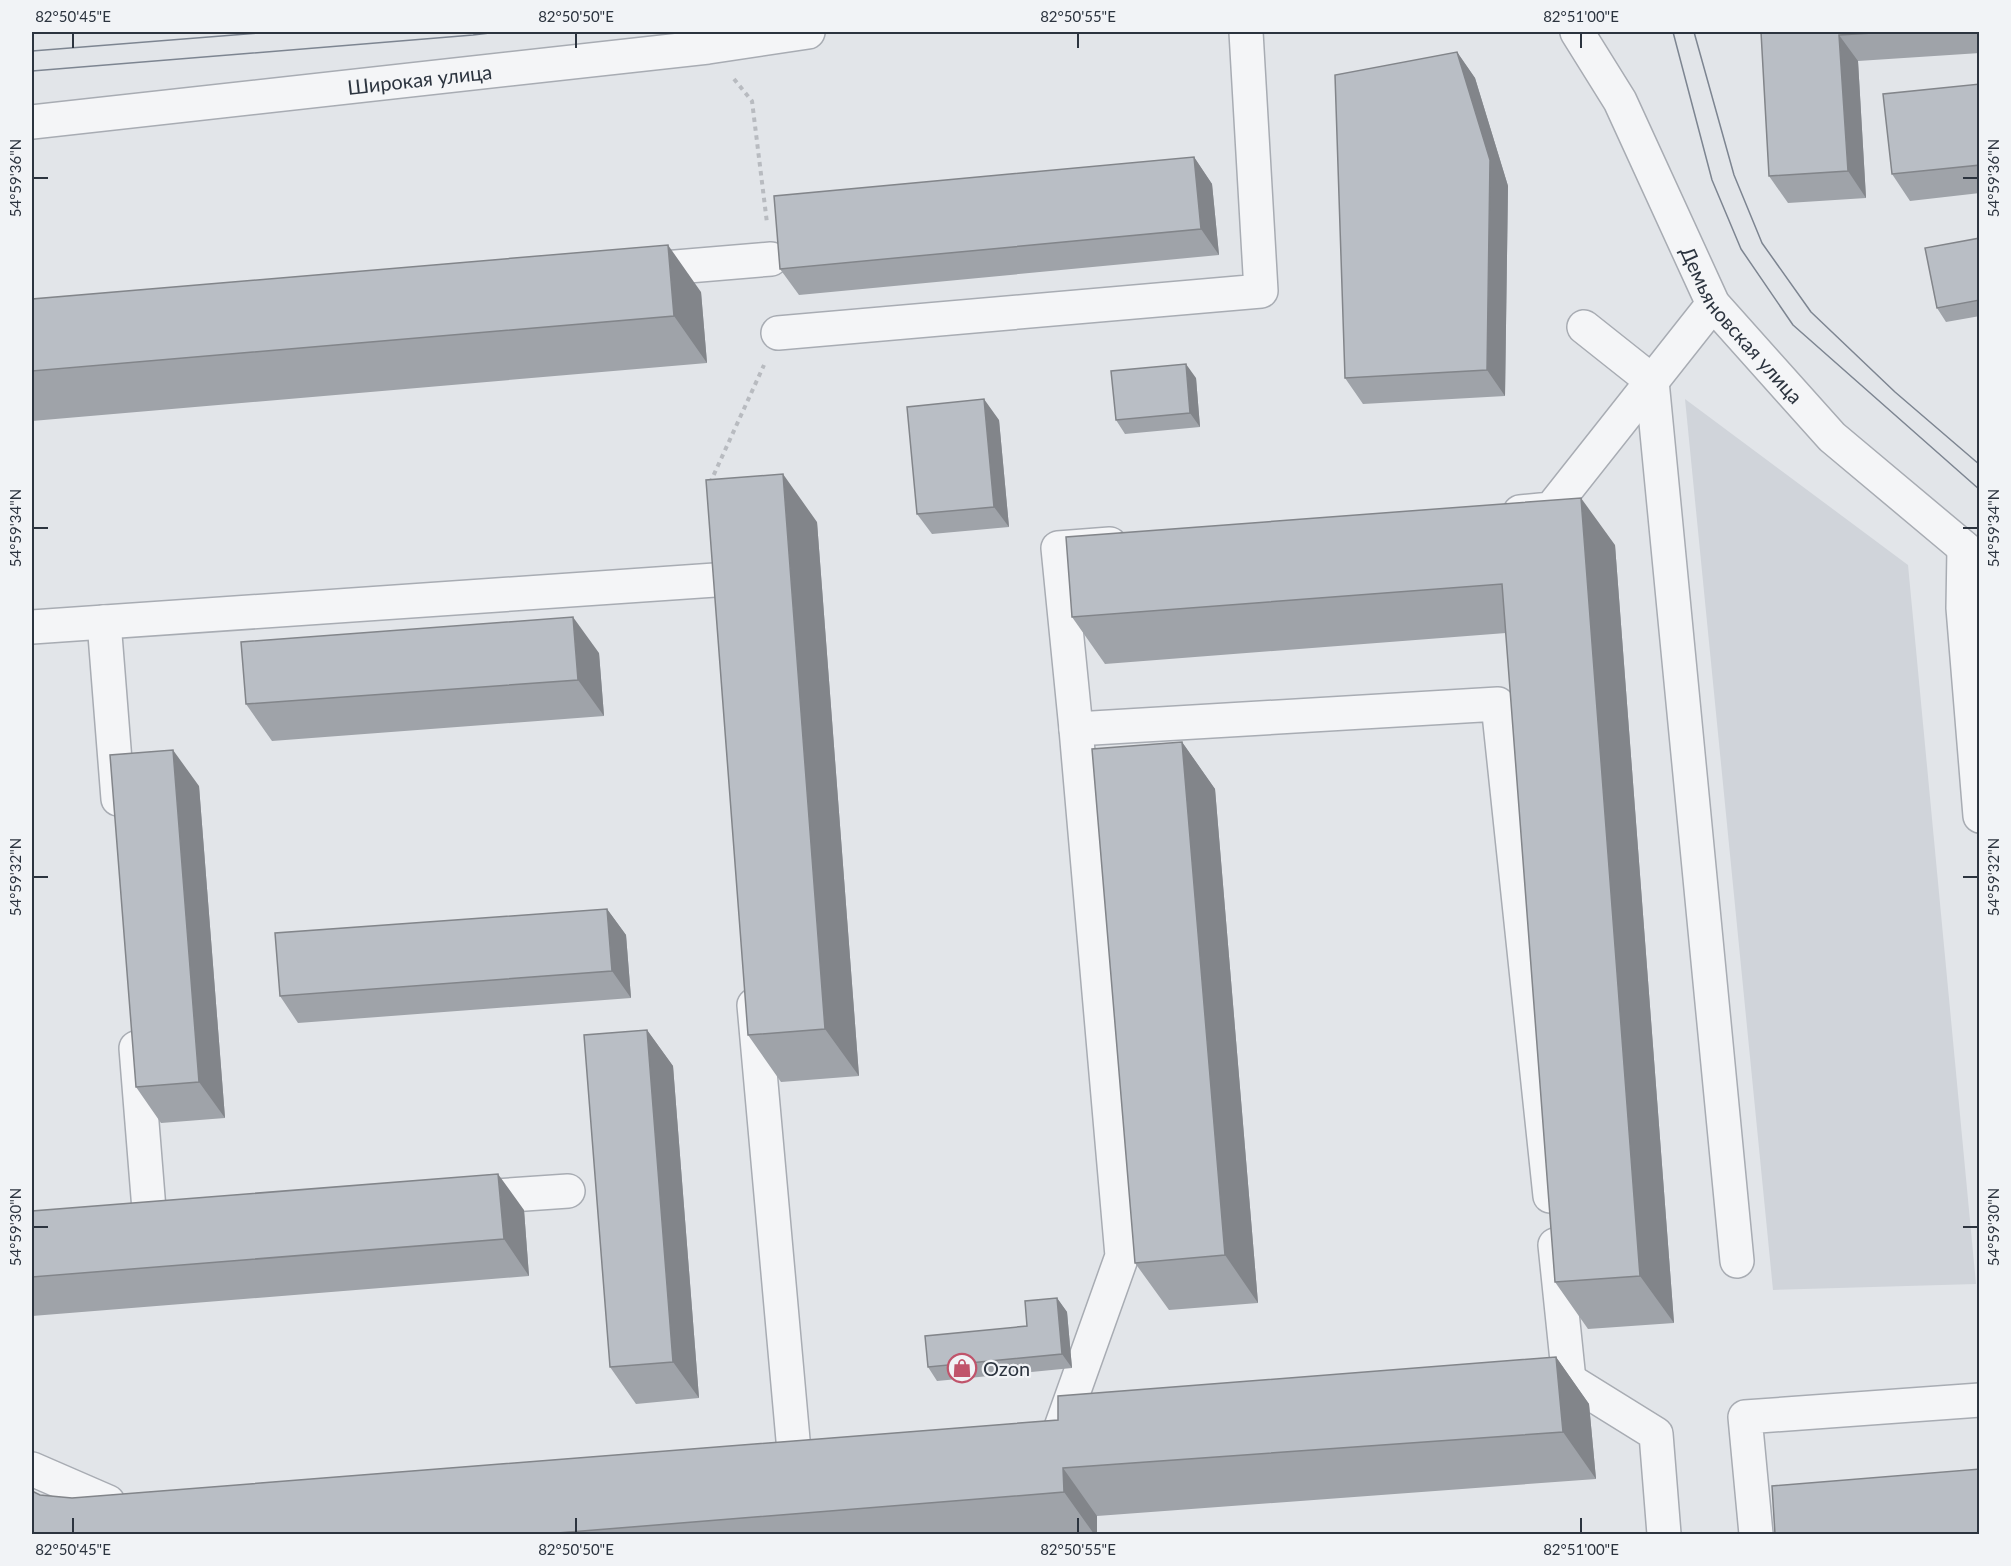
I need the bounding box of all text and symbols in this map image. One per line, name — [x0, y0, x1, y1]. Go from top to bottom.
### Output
text: 82°50'45"E — [35, 7, 111, 25]
text: 82°50'50"E — [538, 7, 614, 25]
text: 82°50'55"E — [1040, 7, 1116, 25]
text: 82°51'00"E — [1543, 7, 1619, 25]
street label: Широкая улица — [346, 59, 493, 99]
text: 54°59'36"N — [6, 139, 24, 217]
text: 54°59'36"N — [1984, 139, 2002, 217]
street label: Демьяновская улица — [1676, 242, 1808, 408]
text: 54°59'34"N — [6, 489, 24, 567]
text: 54°59'34"N — [1984, 489, 2002, 567]
text: 54°59'32"N — [6, 838, 24, 916]
text: 54°59'32"N — [1984, 838, 2002, 916]
text: 54°59'30"N — [6, 1188, 24, 1266]
text: 54°59'30"N — [1984, 1188, 2002, 1266]
shop icon: Ozon — [946, 1352, 978, 1384]
place label: Ozon — [983, 1356, 1030, 1380]
text: 82°50'45"E — [35, 1540, 111, 1558]
text: 82°50'50"E — [538, 1540, 614, 1558]
text: 82°50'55"E — [1040, 1540, 1116, 1558]
text: 82°51'00"E — [1543, 1540, 1619, 1558]

